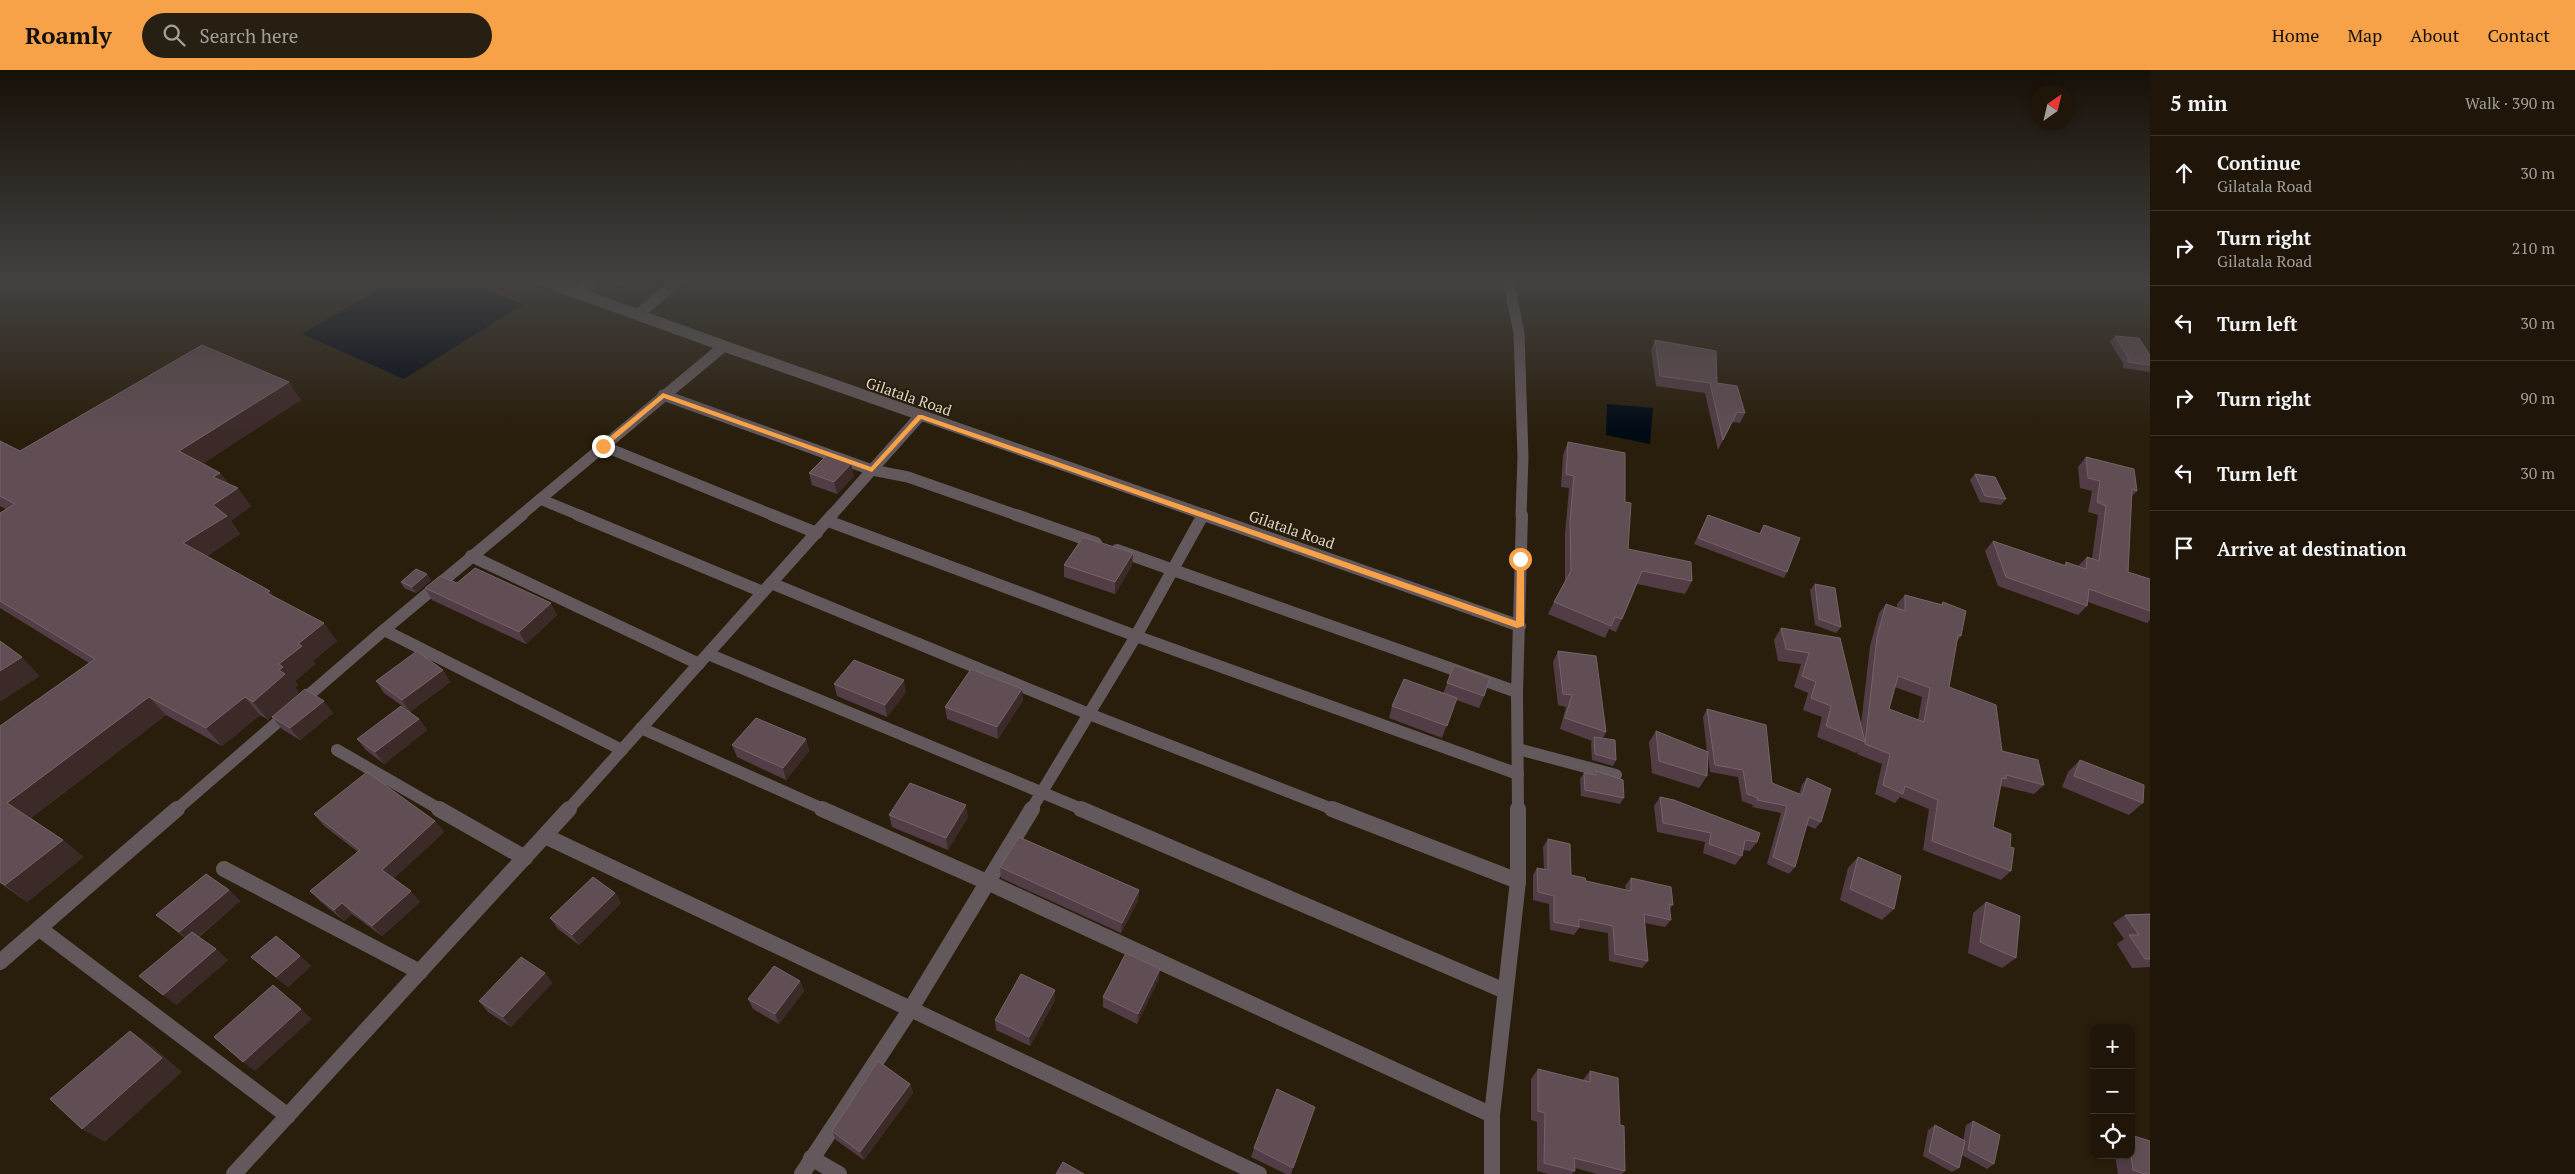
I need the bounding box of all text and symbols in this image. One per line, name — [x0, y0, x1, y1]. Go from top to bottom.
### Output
search box — [142, 13, 492, 58]
text: Roamly — [25, 19, 112, 51]
icon: search — [160, 21, 188, 49]
text: Search here — [200, 23, 298, 48]
text: Home — [2272, 23, 2319, 47]
text: Map — [2347, 23, 2382, 47]
text: About — [2410, 23, 2459, 47]
text: Contact — [2487, 23, 2550, 47]
north arrow — [2030, 85, 2075, 130]
text: 5 min — [2170, 89, 2227, 117]
text: Walk · 390 m — [2465, 92, 2555, 114]
text: Continue — [2217, 150, 2301, 175]
icon: ahead — [2170, 159, 2198, 187]
text: 30 m — [2520, 162, 2555, 184]
text: Gilatala Road — [2217, 175, 2312, 197]
text: Turn right — [2217, 225, 2311, 250]
icon: right — [2170, 234, 2198, 262]
text: 210 m — [2512, 237, 2555, 259]
text: Gilatala Road — [2217, 250, 2312, 272]
icon: left — [2170, 309, 2198, 337]
text: Turn left — [2217, 311, 2298, 336]
text: 30 m — [2520, 312, 2555, 334]
street label: Gilatala Road — [864, 372, 954, 420]
icon: right — [2170, 384, 2198, 412]
text: Turn right — [2217, 386, 2311, 411]
text: 90 m — [2520, 387, 2555, 409]
route end — [592, 435, 615, 458]
icon: left — [2170, 459, 2198, 487]
text: Turn left — [2217, 461, 2298, 486]
text: 30 m — [2520, 462, 2555, 484]
street label: Gilatala Road — [1247, 505, 1337, 553]
icon: arrive — [2170, 534, 2198, 562]
text: Arrive at destination — [2217, 536, 2406, 561]
route start — [1509, 548, 1532, 571]
map controls — [2090, 1024, 2135, 1159]
button: + — [2090, 1024, 2135, 1069]
button: − — [2090, 1069, 2135, 1114]
button: locate — [2090, 1114, 2135, 1159]

